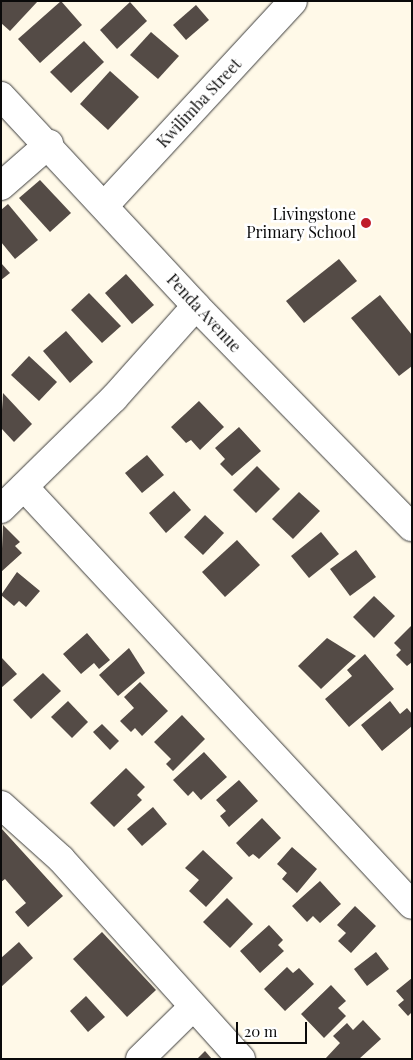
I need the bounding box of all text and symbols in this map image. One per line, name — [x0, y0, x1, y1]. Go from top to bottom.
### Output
street label: Kwilimba Street — [153, 54, 245, 152]
place label: Livingstone Primary School — [246, 204, 356, 242]
marker: Livingstone Primary School — [360, 217, 372, 229]
street label: Penda Avenue — [163, 270, 245, 356]
scale bar — [238, 1012, 309, 1044]
text: 20 m — [244, 1021, 277, 1041]

